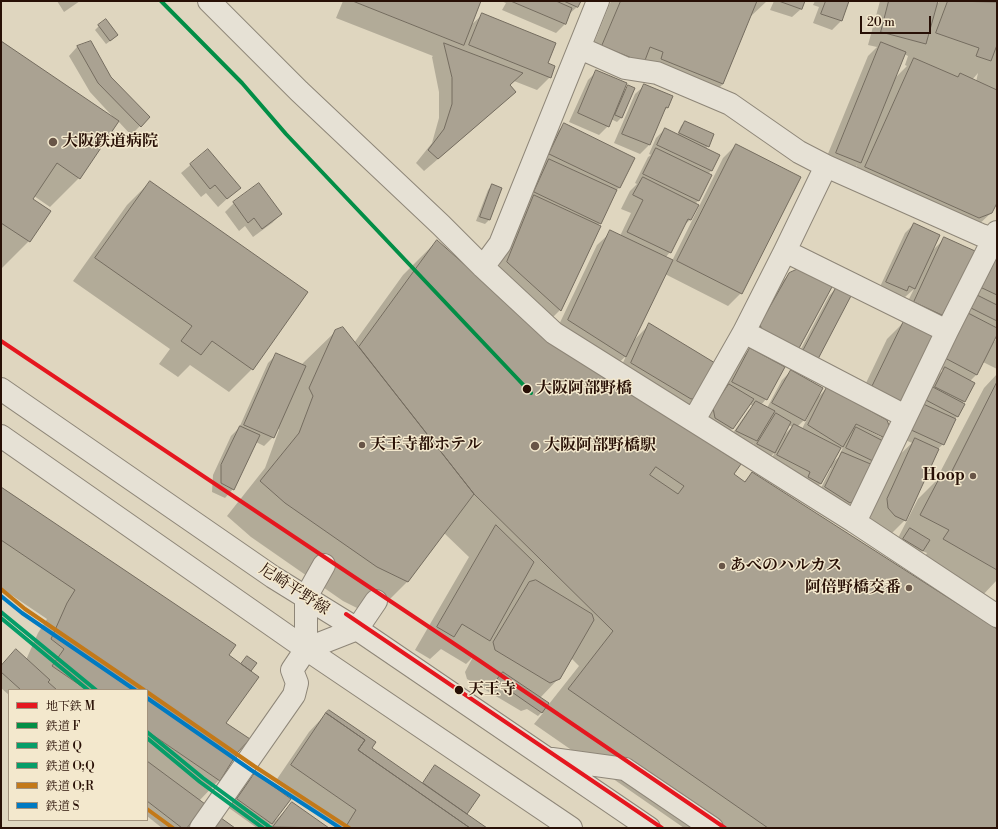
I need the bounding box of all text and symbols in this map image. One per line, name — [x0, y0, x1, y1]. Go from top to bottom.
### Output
scale bar — [862, 8, 933, 34]
text: 20 m — [867, 15, 895, 30]
place label: 大阪鉄道病院 — [62, 132, 158, 152]
marker: 大阪鉄道病院 — [47, 136, 59, 148]
place label: 大阪阿部野橋 — [536, 379, 632, 399]
marker: 大阪阿部野橋 — [521, 383, 533, 395]
place label: 天王寺都ホテル — [370, 435, 482, 455]
place label: 大阪阿部野橋駅 — [544, 436, 656, 456]
marker: 天王寺都ホテル — [357, 440, 367, 450]
marker: 大阪阿部野橋駅 — [529, 440, 541, 452]
place label: Hoop — [923, 466, 965, 486]
marker: Hoop — [968, 471, 978, 481]
place label: あべのハルカス — [730, 556, 842, 576]
street label: 尼崎平野線 — [255, 560, 333, 620]
marker: あべのハルカス — [717, 561, 727, 571]
place label: 阿倍野橋交番 — [805, 578, 901, 598]
marker: 阿倍野橋交番 — [904, 583, 914, 593]
place label: 天王寺 — [468, 680, 516, 700]
marker: 天王寺 — [453, 684, 465, 696]
legend — [8, 689, 148, 821]
text: 地下鉄 M — [46, 699, 95, 714]
text: 鉄道 F — [46, 719, 80, 734]
text: 鉄道 Q — [46, 739, 82, 754]
text: 鉄道 O;Q — [46, 759, 95, 774]
text: 鉄道 O;R — [46, 779, 94, 794]
text: 鉄道 S — [46, 799, 79, 814]

